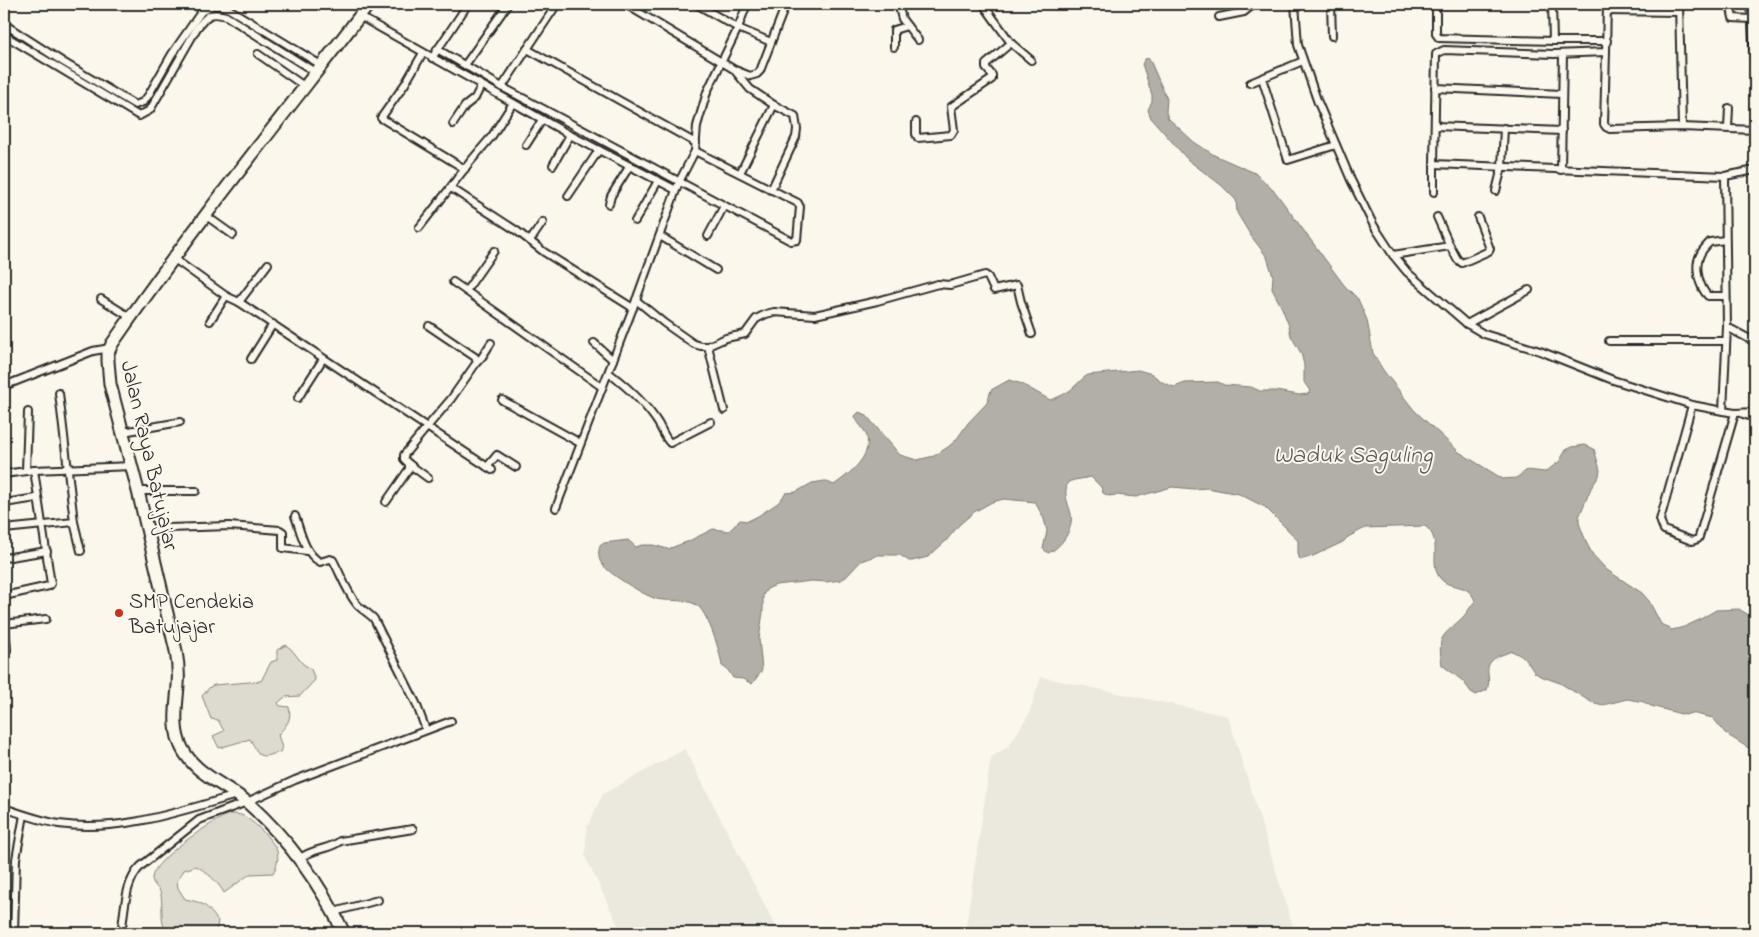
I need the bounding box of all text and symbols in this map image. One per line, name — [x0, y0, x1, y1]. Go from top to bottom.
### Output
street label: Jalan Raya Batujajar — [110, 357, 186, 554]
water label: Waduk Saguling — [1273, 439, 1434, 474]
place label: SMP Cendekia Batujajar — [128, 587, 254, 644]
marker: SMP Cendekia Batujajar — [113, 607, 125, 619]

